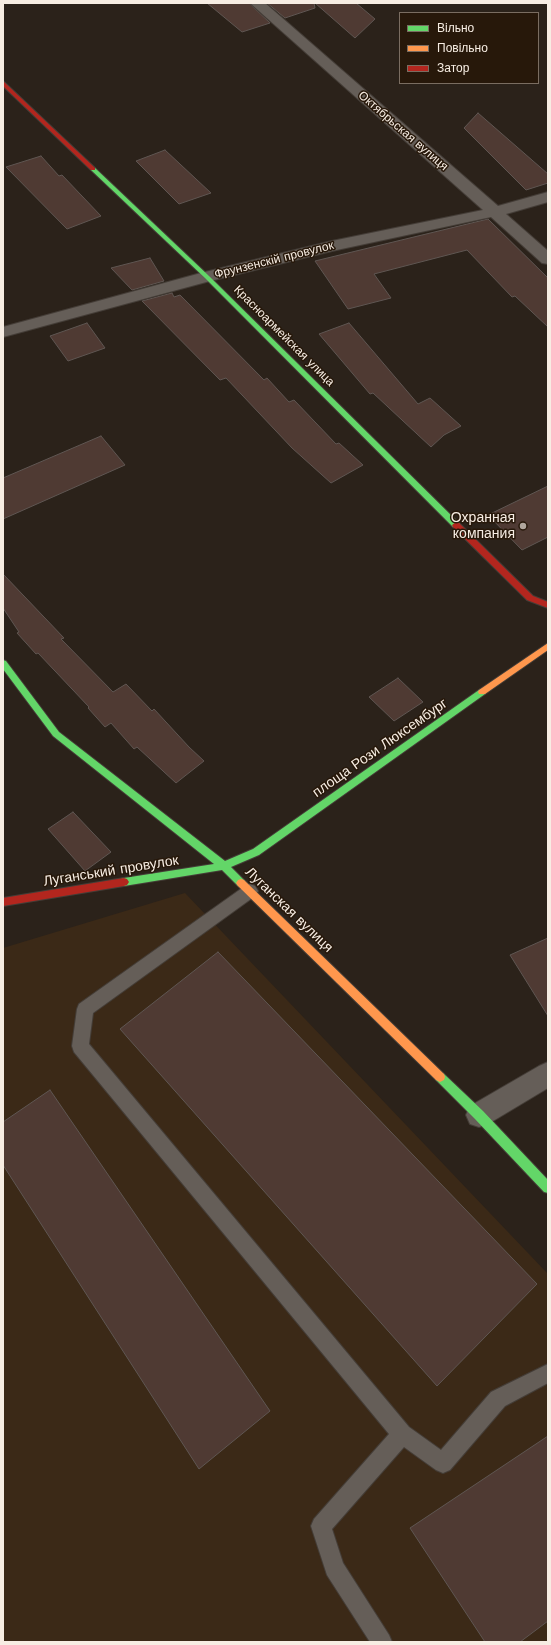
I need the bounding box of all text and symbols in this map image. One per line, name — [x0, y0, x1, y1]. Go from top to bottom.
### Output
legend — [399, 12, 539, 84]
text: Вільно — [437, 21, 474, 35]
text: Повільно — [437, 41, 488, 55]
text: Затор — [437, 61, 469, 75]
street label: Октябрьская вулиця — [355, 88, 451, 174]
street label: Фрунзенскій провулок — [213, 238, 335, 282]
street label: Красноармейская улица — [231, 283, 337, 389]
place label: Охранная компания — [451, 510, 515, 542]
marker: Охранная компания — [518, 521, 528, 531]
street label: площа Рози Люксембург — [309, 695, 451, 801]
street label: Луганський провулок — [42, 852, 180, 890]
street label: Луганская вулиця — [242, 864, 336, 956]

